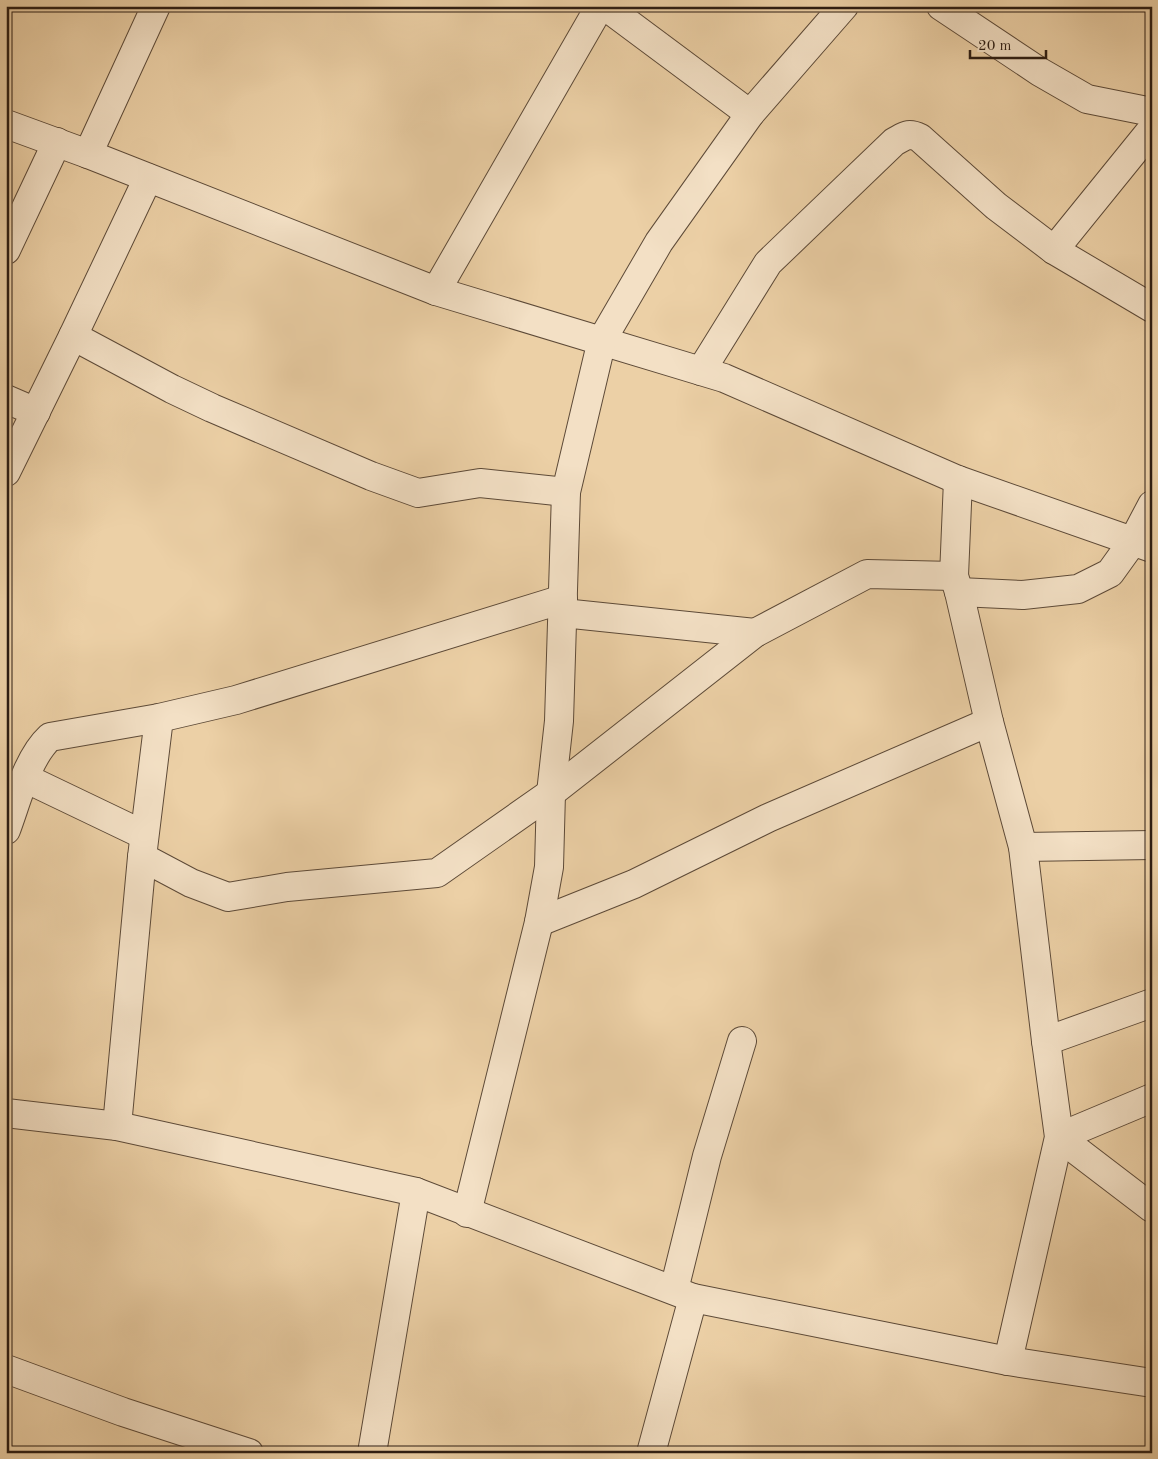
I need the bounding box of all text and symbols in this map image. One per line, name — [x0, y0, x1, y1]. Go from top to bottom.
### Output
scale bar — [970, 28, 1047, 60]
text: 20 m — [978, 39, 1012, 54]

